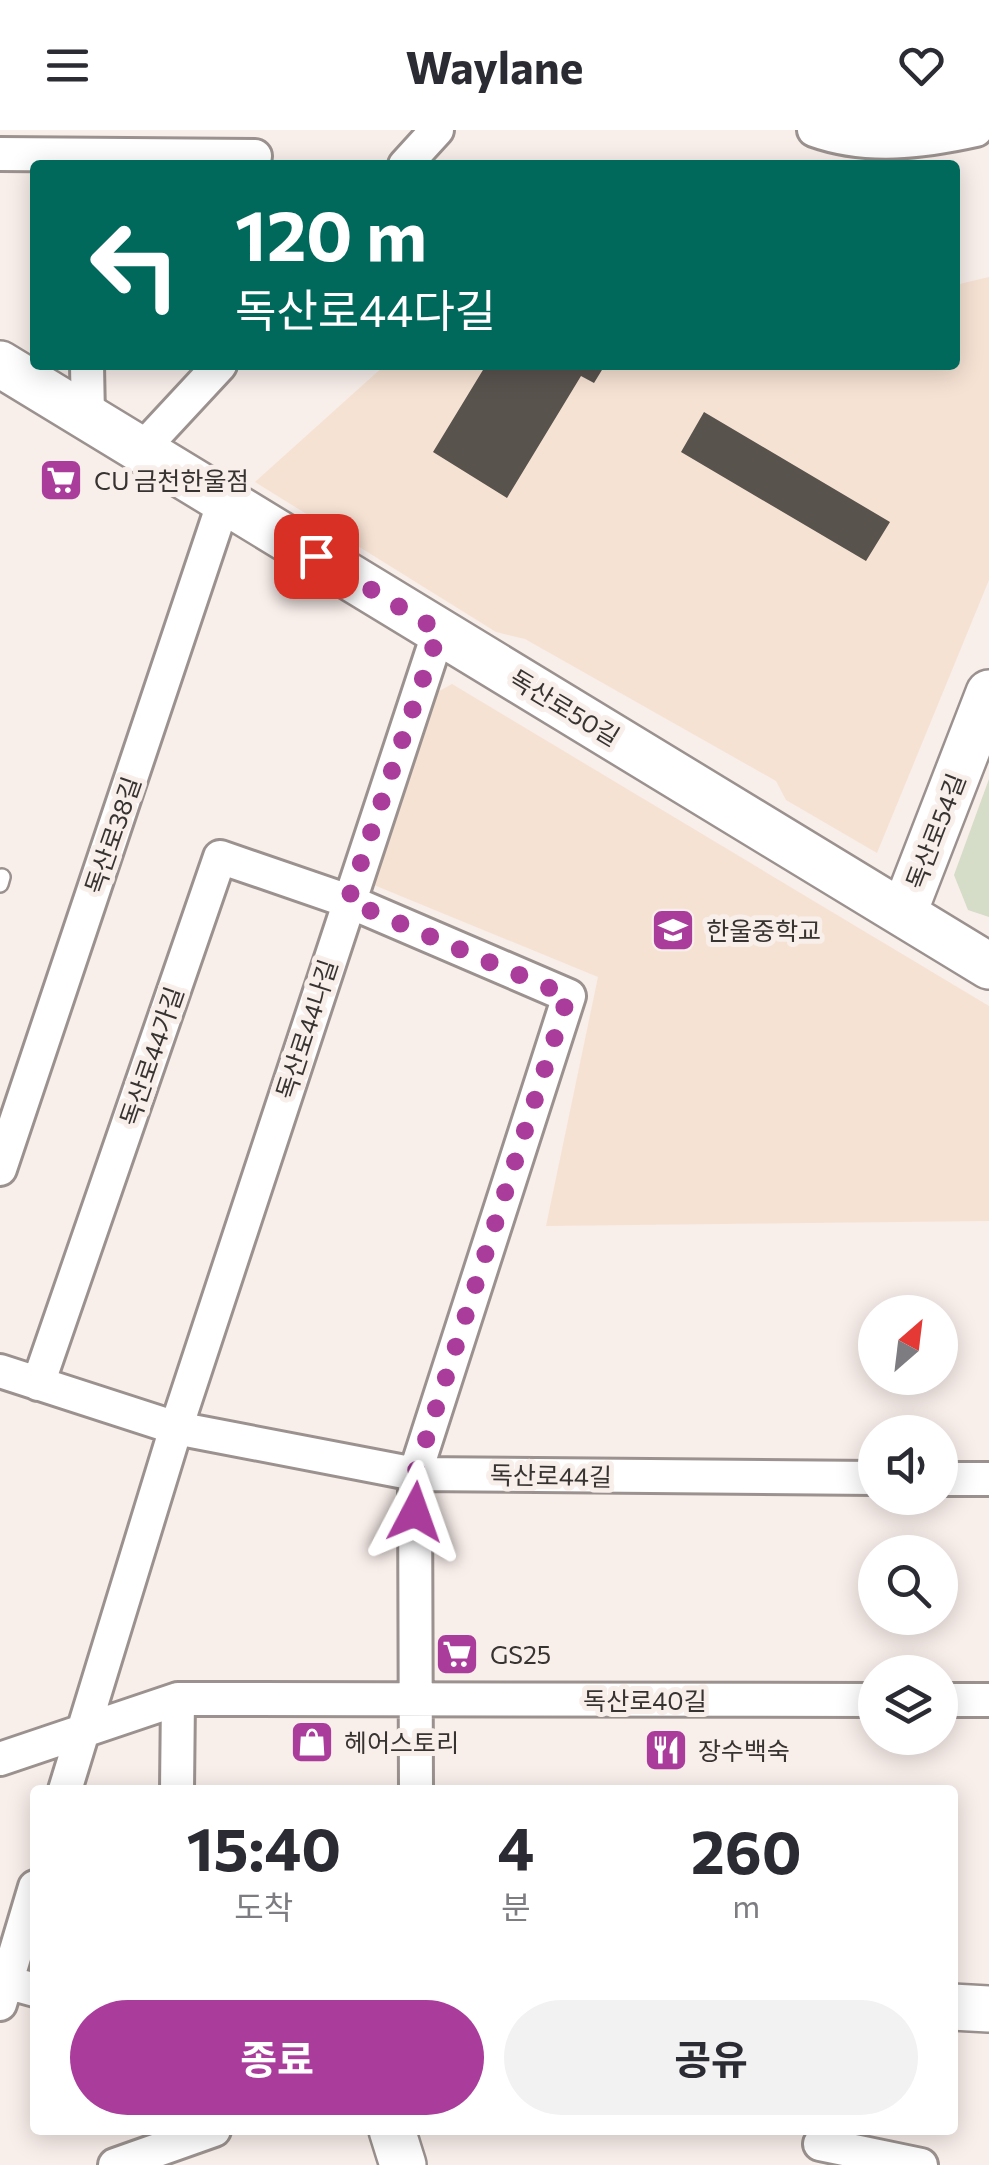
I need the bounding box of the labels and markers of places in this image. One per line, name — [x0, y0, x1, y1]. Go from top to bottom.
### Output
supermarket icon: CU 금천한울점 — [38, 457, 84, 503]
place label: CU 금천한울점 — [94, 465, 249, 495]
pin — [274, 514, 359, 599]
school or university icon: 한울중학교 — [650, 907, 696, 953]
place label: 한울중학교 — [706, 915, 821, 945]
supermarket icon: GS25 — [434, 1631, 480, 1677]
place label: GS25 — [490, 1639, 551, 1669]
shop icon: 헤어스토리 — [289, 1719, 335, 1765]
place label: 헤어스토리 — [344, 1727, 459, 1757]
restaurant icon: 장수백숙 — [643, 1727, 689, 1773]
place label: 장수백숙 — [698, 1735, 790, 1765]

